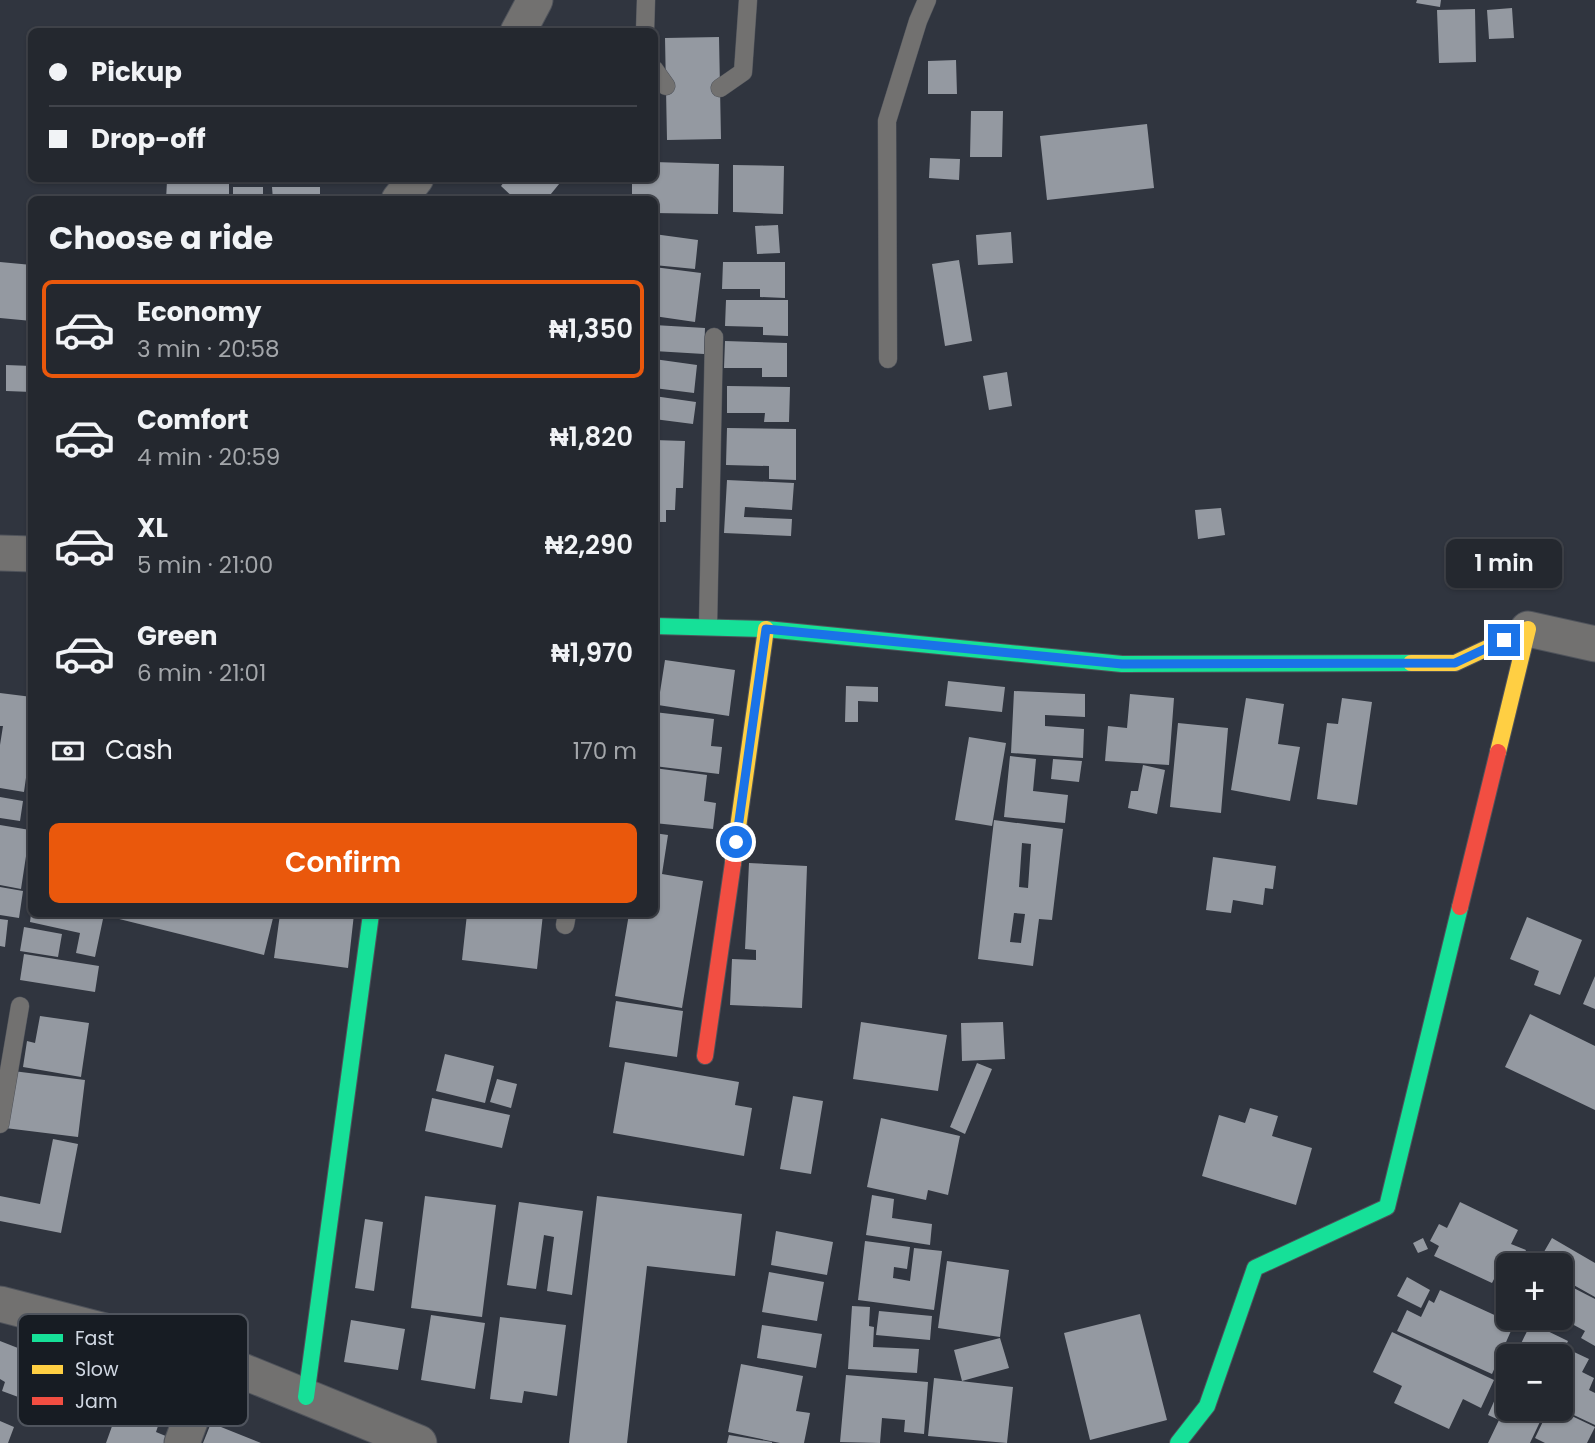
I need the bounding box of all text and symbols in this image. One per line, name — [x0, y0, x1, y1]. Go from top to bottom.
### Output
text: Pickup — [91, 54, 182, 90]
text: Drop-off — [91, 121, 206, 157]
text: Choose a ride — [49, 215, 273, 260]
text: Economy — [137, 294, 261, 330]
icon: car — [53, 298, 116, 361]
text: ₦1,350 — [549, 311, 633, 347]
text: 3 min · 20:58 — [137, 333, 279, 365]
text: Comfort — [137, 402, 249, 438]
icon: car — [53, 406, 116, 469]
text: ₦1,820 — [550, 419, 633, 455]
text: 4 min · 20:59 — [137, 441, 280, 473]
text: XL — [137, 510, 168, 546]
icon: car — [53, 514, 116, 577]
text: ₦2,290 — [545, 527, 633, 563]
callout: 1 min — [1446, 538, 1562, 588]
text: 1 min — [1474, 547, 1534, 579]
text: 5 min · 21:00 — [137, 549, 273, 581]
text: Green — [137, 618, 218, 654]
icon: car — [53, 622, 116, 685]
route end — [1488, 624, 1520, 656]
text: ₦1,970 — [551, 635, 633, 671]
text: 6 min · 21:01 — [137, 657, 266, 689]
icon: cash — [49, 732, 87, 770]
text: Cash — [105, 732, 173, 768]
text: 170 m — [573, 735, 637, 767]
button: Confirm — [49, 823, 637, 903]
route start — [720, 826, 752, 858]
map controls — [1496, 1253, 1573, 1421]
button: + — [1496, 1253, 1573, 1330]
legend — [18, 1314, 248, 1426]
text: Fast — [75, 1325, 114, 1352]
button: − — [1496, 1344, 1573, 1421]
text: Slow — [75, 1356, 119, 1383]
text: Jam — [75, 1388, 117, 1415]

